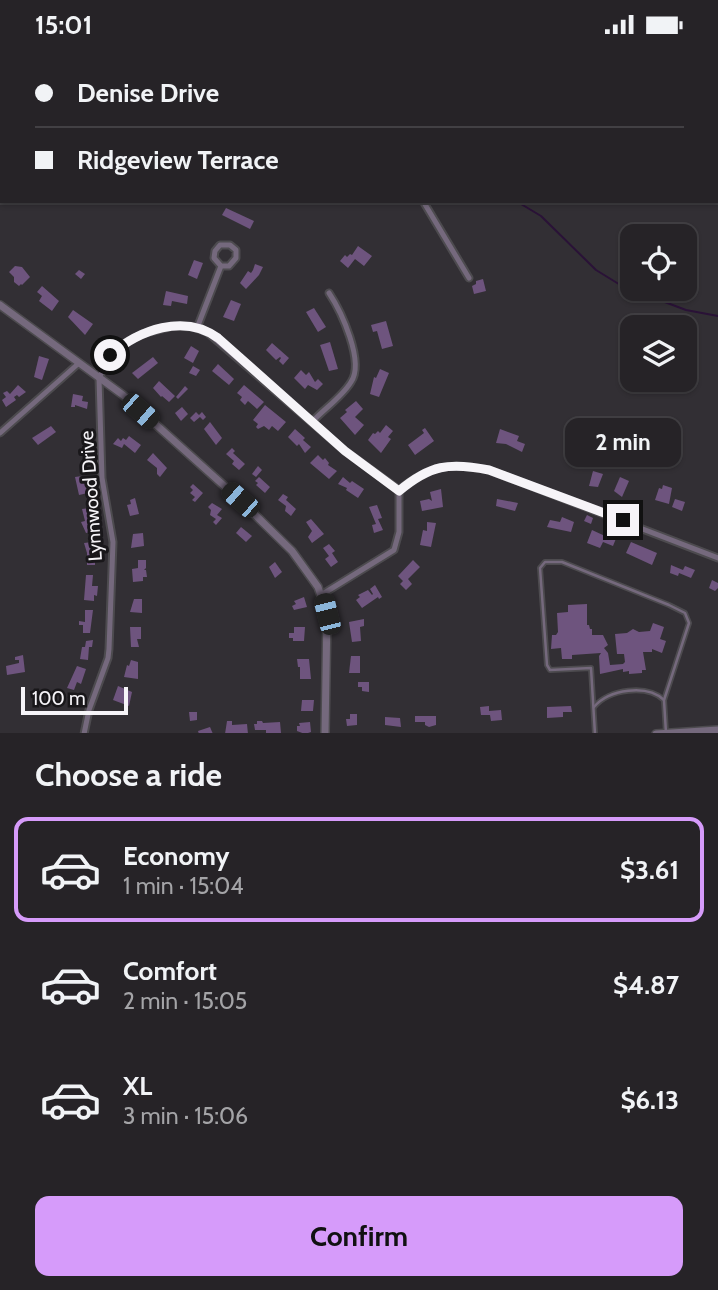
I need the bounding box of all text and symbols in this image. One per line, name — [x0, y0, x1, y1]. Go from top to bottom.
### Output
text: 15:01 — [35, 9, 92, 41]
text: Denise Drive — [77, 77, 219, 109]
text: Ridgeview Terrace — [77, 144, 279, 176]
map controls — [620, 224, 697, 392]
button: locate — [620, 224, 697, 301]
button: layers — [620, 315, 697, 392]
route start — [94, 339, 126, 371]
car — [118, 389, 163, 433]
callout: 2 min — [565, 419, 681, 468]
text: 2 min — [595, 428, 651, 456]
street label: Lynnwood Drive — [75, 430, 107, 562]
car — [218, 478, 263, 522]
route end — [607, 504, 639, 536]
car — [312, 591, 343, 637]
scale bar — [21, 685, 128, 716]
text: 100 m — [32, 687, 86, 710]
text: Choose a ride — [35, 755, 222, 794]
icon: car — [39, 838, 102, 901]
text: Economy — [123, 840, 229, 872]
text: $3.61 — [620, 854, 679, 886]
text: 1 min · 15:04 — [123, 872, 243, 900]
icon: car — [39, 953, 102, 1016]
text: Comfort — [123, 955, 217, 987]
text: $4.87 — [613, 969, 679, 1001]
text: 2 min · 15:05 — [123, 987, 247, 1015]
icon: car — [39, 1068, 102, 1131]
text: XL — [123, 1070, 152, 1102]
text: $6.13 — [620, 1084, 679, 1116]
text: 3 min · 15:06 — [123, 1102, 248, 1130]
button: Confirm — [35, 1196, 683, 1276]

